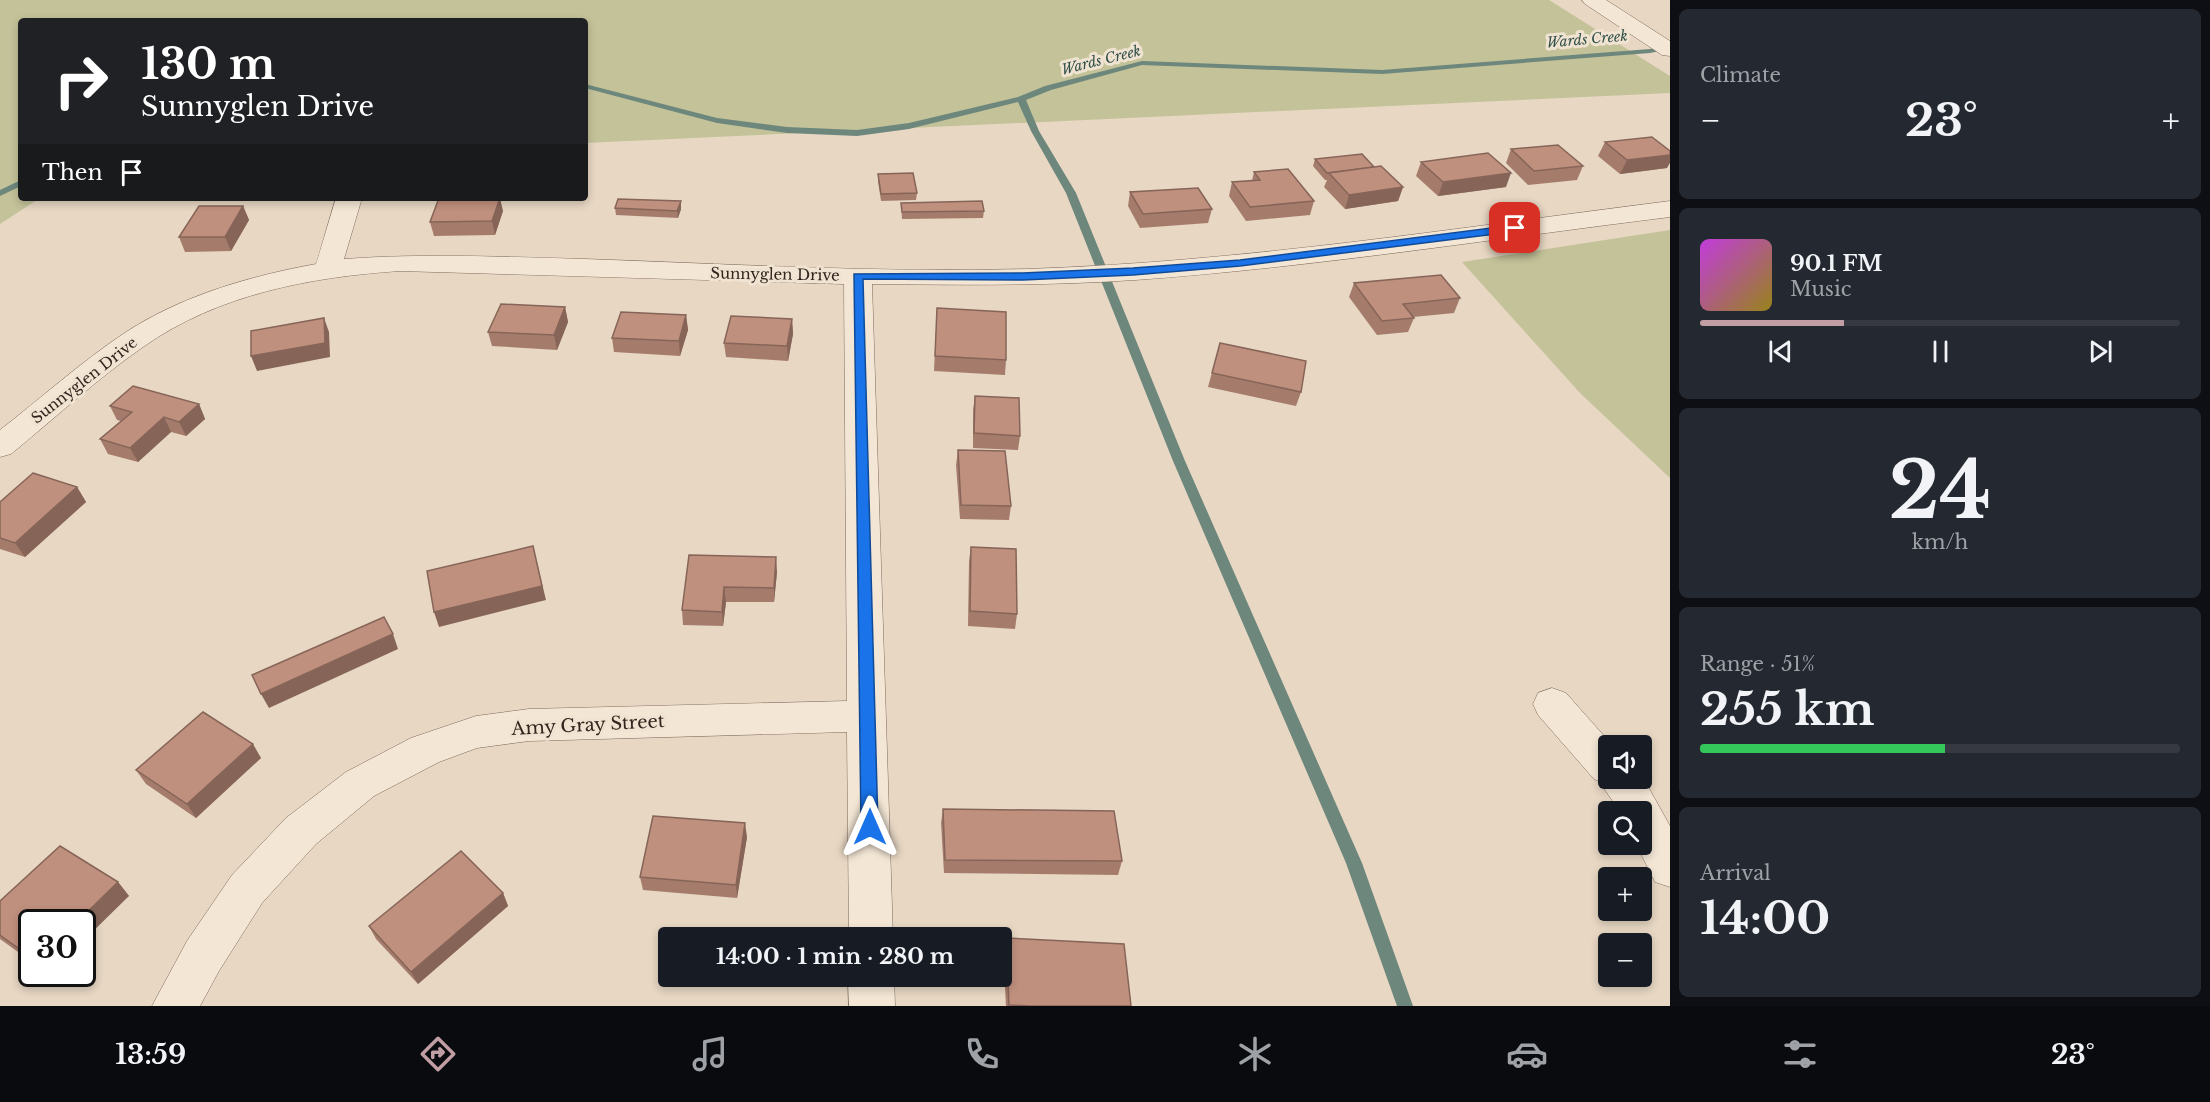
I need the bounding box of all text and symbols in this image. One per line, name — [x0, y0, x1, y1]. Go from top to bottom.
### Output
water label: Wards Creek — [1546, 27, 1628, 51]
text: 130 m — [141, 38, 275, 90]
water label: Wards Creek — [1059, 41, 1143, 79]
icon: right — [42, 42, 120, 120]
text: Climate — [1700, 63, 1781, 87]
text: Sunnyglen Drive — [141, 90, 374, 123]
text: 23° — [1905, 92, 1978, 148]
text: − — [1700, 100, 1721, 141]
text: + — [2162, 100, 2180, 141]
icon: arrive — [115, 156, 148, 189]
text: Then — [42, 159, 103, 186]
pin — [1489, 202, 1540, 253]
icon: arrive — [1498, 211, 1531, 244]
text: 90.1 FM — [1790, 250, 1883, 277]
street label: Sunnyglen Drive — [710, 263, 840, 285]
text: Music — [1790, 277, 1851, 301]
street label: Sunnyglen Drive — [27, 333, 141, 427]
icon: previous — [1764, 335, 1797, 368]
icon: pause — [1924, 335, 1957, 368]
icon: next — [2084, 335, 2117, 368]
text: 24 — [1889, 442, 1991, 539]
text: km/h — [1912, 530, 1968, 554]
text: Range · 51% — [1700, 652, 1815, 676]
text: 255 km — [1700, 681, 1874, 737]
street label: Amy Gray Street — [510, 710, 665, 740]
map controls — [1598, 735, 1652, 987]
button: sound — [1598, 735, 1652, 789]
position arrow — [838, 795, 902, 859]
button: search — [1598, 801, 1652, 855]
text: Arrival — [1700, 861, 1771, 885]
button: + — [1598, 867, 1652, 921]
text: 14:00 — [1700, 890, 1830, 946]
speed limit sign: 30 — [18, 909, 96, 987]
button: − — [1598, 933, 1652, 987]
text: 14:00 · 1 min · 280 m — [716, 943, 954, 970]
icon: directions — [417, 1033, 459, 1075]
icon: music — [689, 1033, 731, 1075]
icon: phone — [961, 1033, 1003, 1075]
icon: climate — [1234, 1033, 1276, 1075]
icon: car — [1506, 1033, 1548, 1075]
icon: filters — [1779, 1033, 1821, 1075]
text: 13:59 — [115, 1038, 186, 1071]
text: 23° — [2051, 1038, 2095, 1071]

